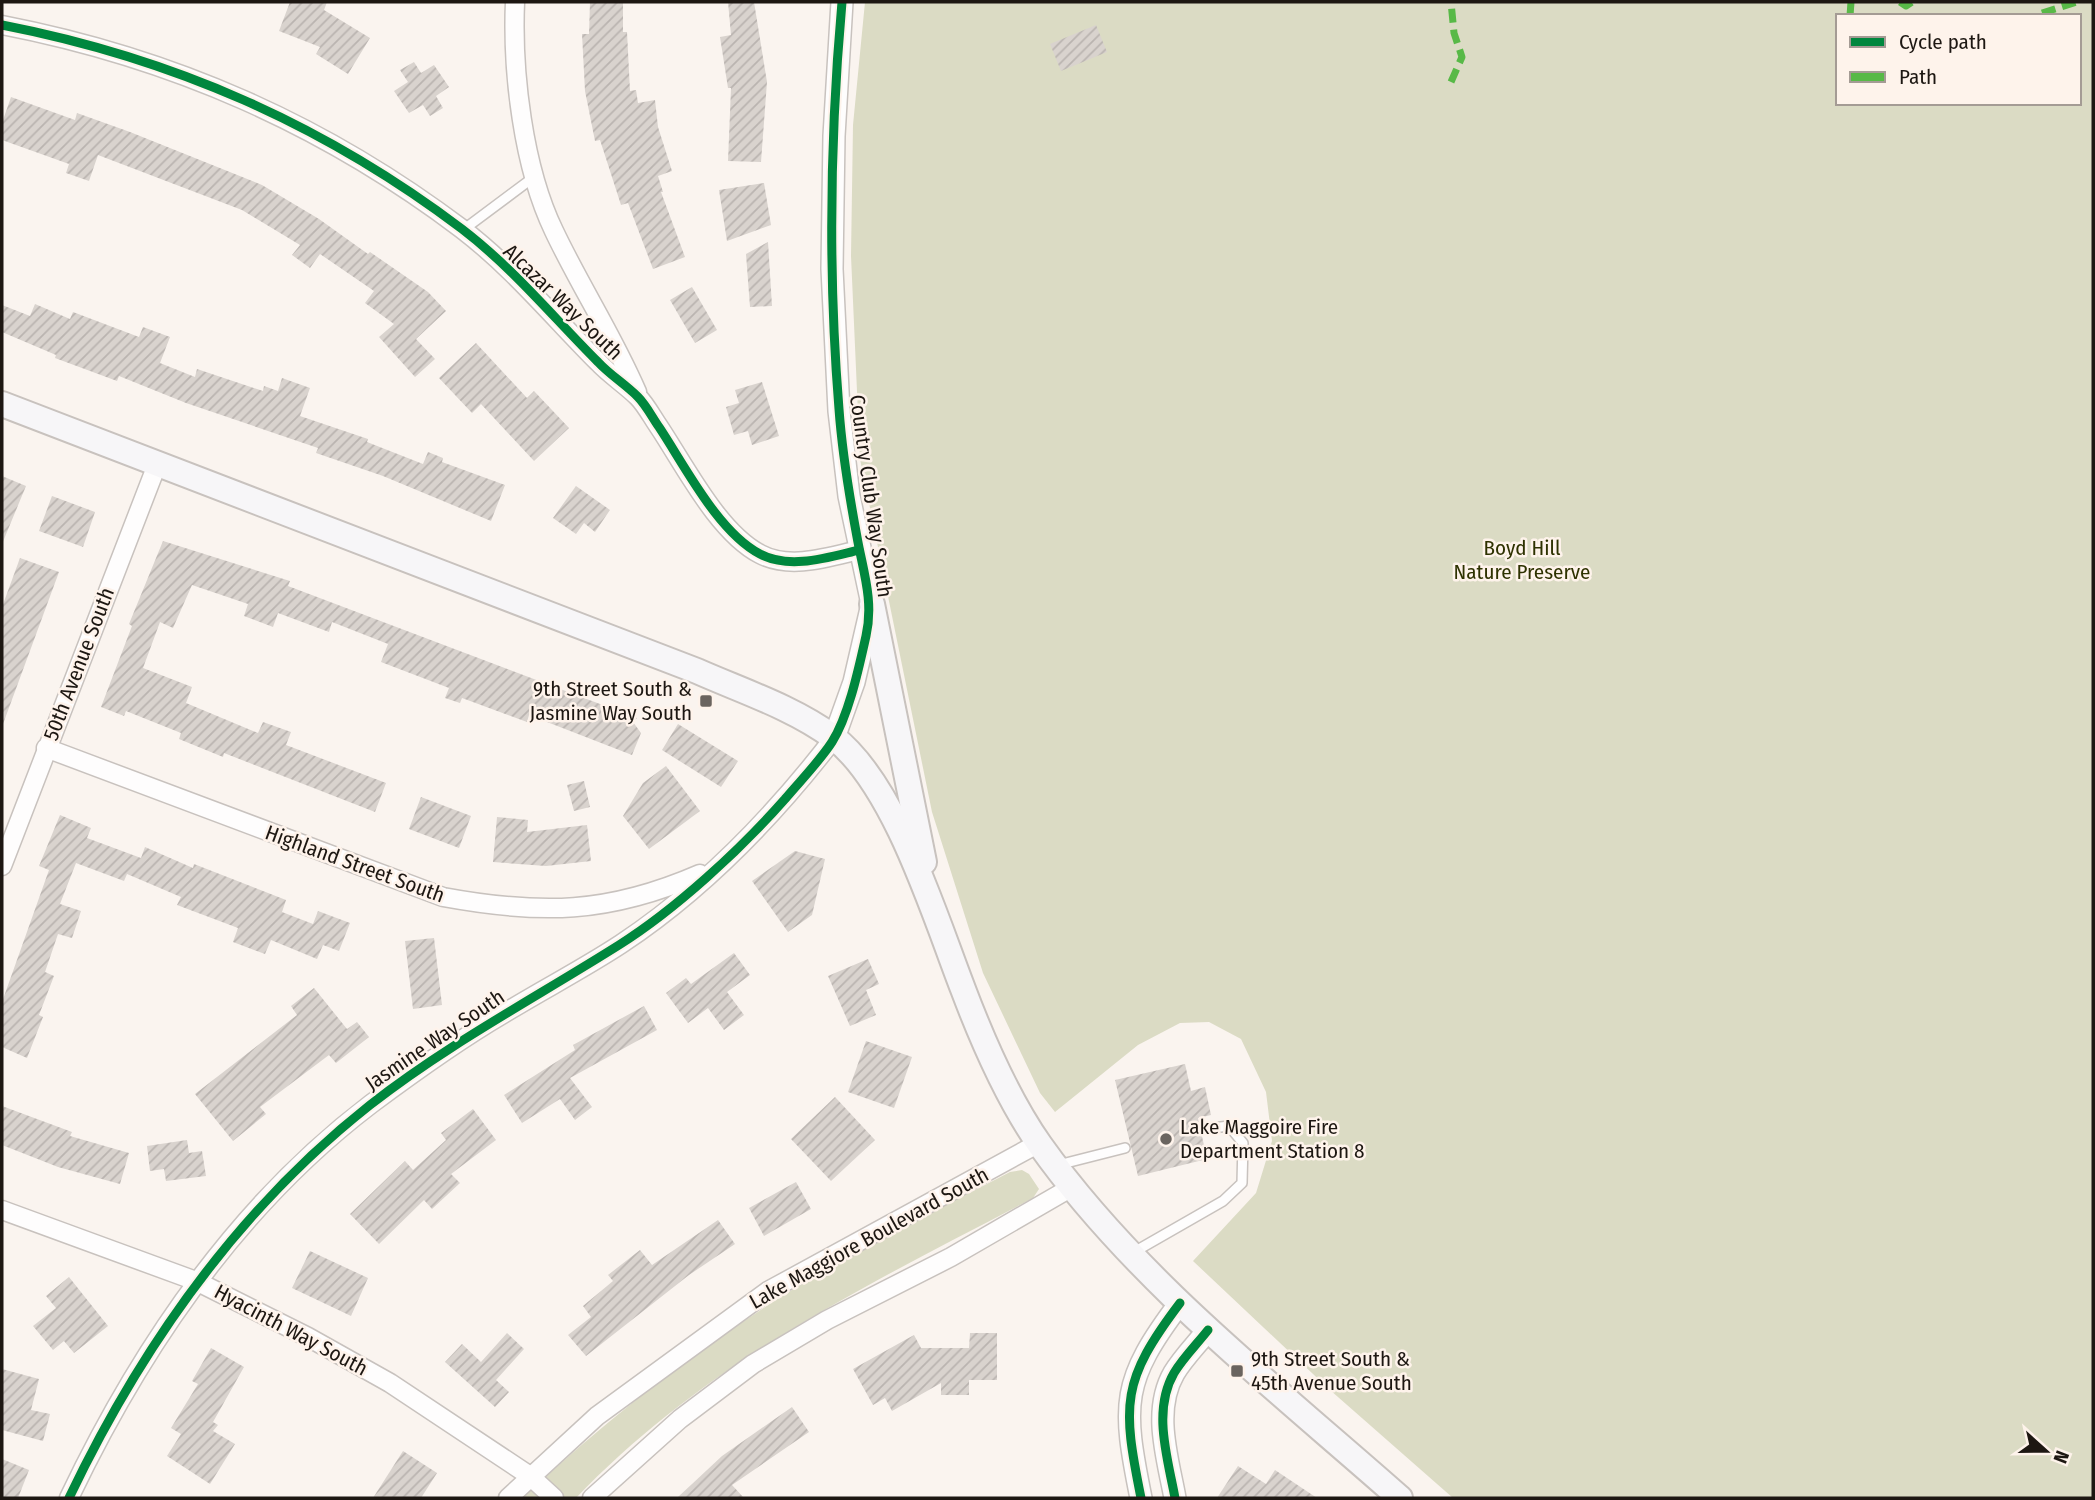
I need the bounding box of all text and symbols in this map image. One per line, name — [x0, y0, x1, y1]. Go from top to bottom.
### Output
legend — [1836, 14, 2081, 105]
text: Cycle path — [1899, 29, 1987, 55]
text: Path — [1899, 64, 1937, 90]
street label: Alcazar Way South — [498, 238, 628, 366]
street label: Country Club Way South — [844, 393, 898, 599]
park label: Boyd Hill Nature Preserve — [1454, 535, 1590, 585]
street label: 50th Avenue South — [38, 584, 120, 744]
place label: 9th Street South & Jasmine Way South — [530, 676, 692, 726]
marker: 9th Street South & Jasmine Way South — [698, 693, 714, 709]
street label: Highland Street South — [262, 819, 448, 909]
street label: Jasmine Way South — [360, 984, 510, 1096]
place label: Lake Maggoire Fire Department Station 8 — [1180, 1114, 1365, 1164]
marker: Lake Maggoire Fire Department Station 8 — [1158, 1131, 1174, 1147]
street label: Lake Maggiore Boulevard South — [745, 1161, 993, 1315]
street label: Hyacinth Way South — [210, 1279, 372, 1381]
place label: 9th Street South & 45th Avenue South — [1251, 1346, 1412, 1396]
marker: 9th Street South & 45th Avenue South — [1229, 1363, 1245, 1379]
north arrow — [2011, 1416, 2081, 1486]
text: N — [2049, 1447, 2074, 1466]

